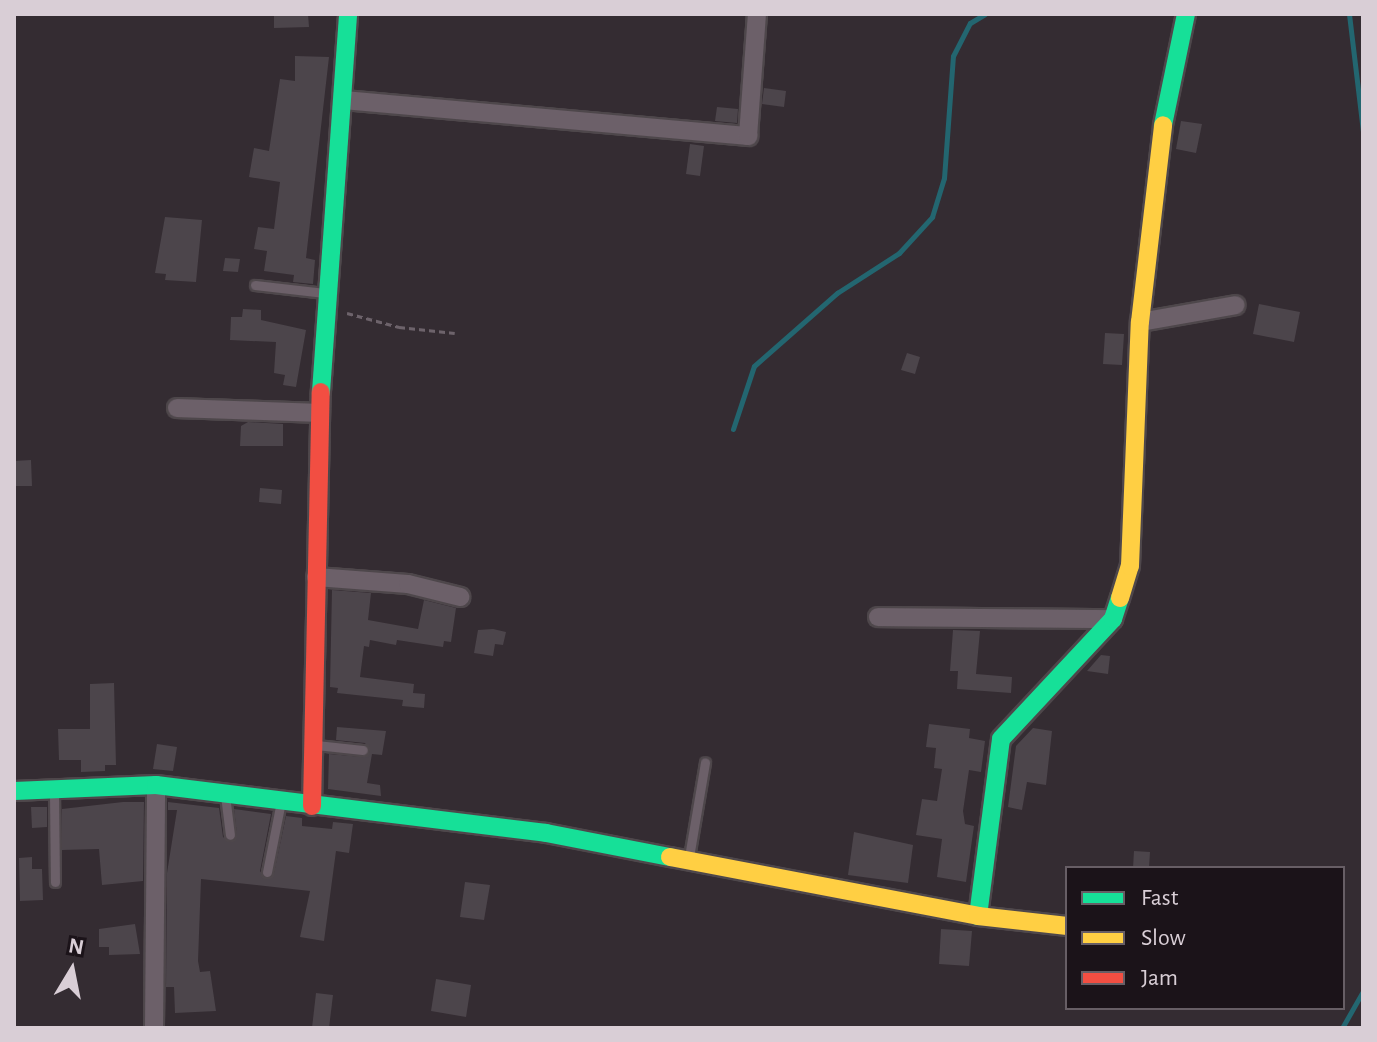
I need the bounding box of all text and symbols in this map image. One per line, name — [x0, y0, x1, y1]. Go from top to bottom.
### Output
legend — [1065, 866, 1345, 1010]
text: Fast — [1141, 886, 1178, 910]
text: Slow — [1141, 926, 1186, 950]
north arrow — [32, 930, 112, 1010]
text: N — [67, 934, 86, 959]
text: Jam — [1141, 966, 1178, 990]

